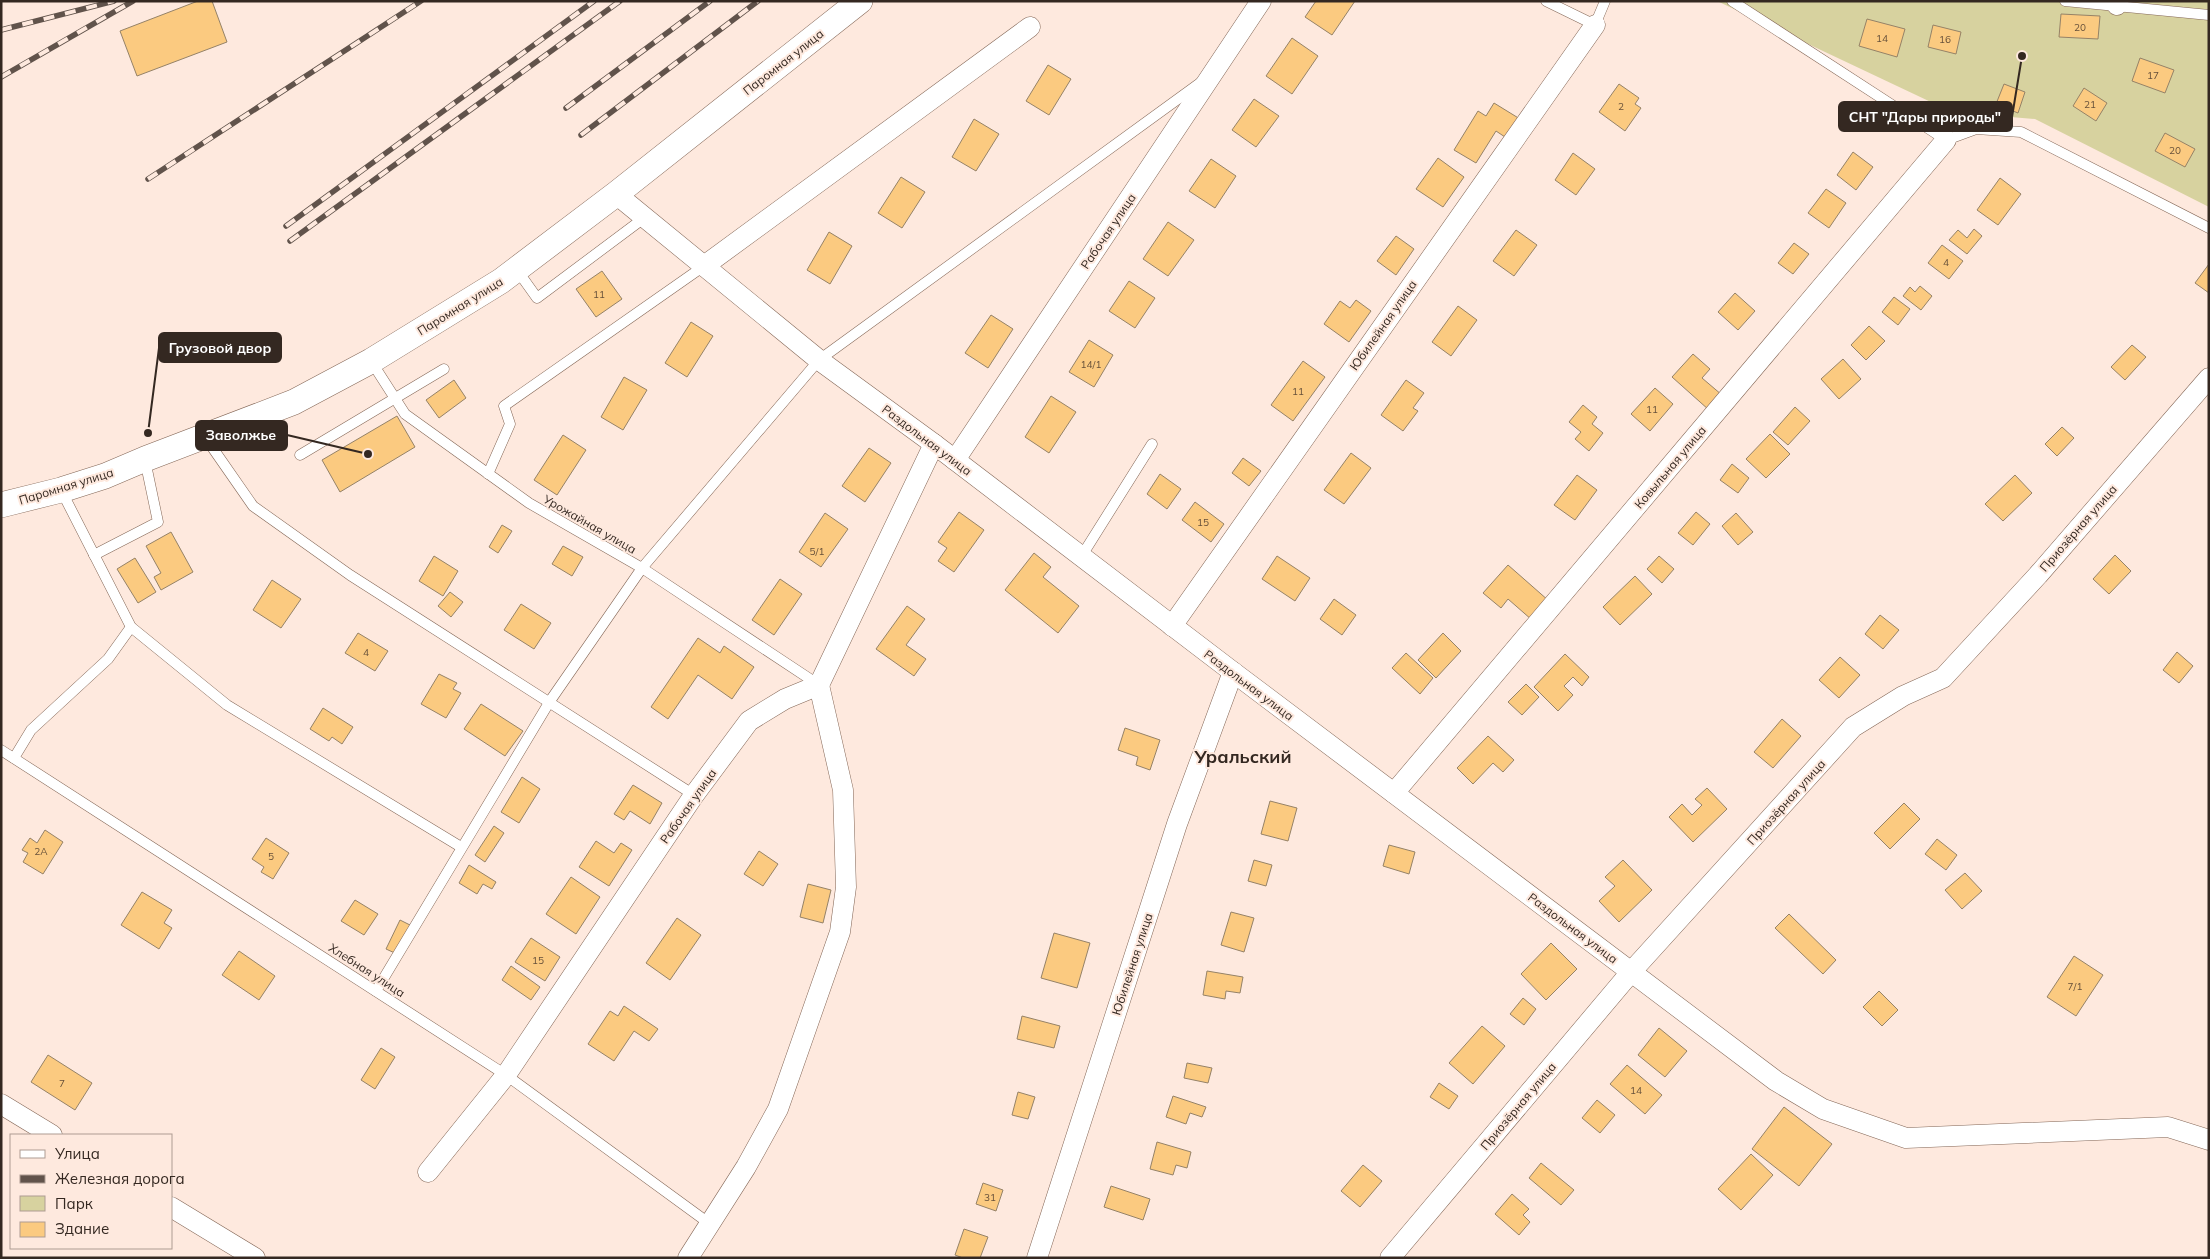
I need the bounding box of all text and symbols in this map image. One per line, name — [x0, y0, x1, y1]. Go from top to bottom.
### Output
house number: 20 — [2074, 21, 2086, 34]
street label: Паромная улица — [740, 26, 826, 98]
house number: 14 — [1876, 32, 1888, 45]
house number: 16 — [1939, 33, 1951, 46]
house number: 17 — [2147, 69, 2159, 82]
house number: 21 — [2084, 98, 2096, 111]
house number: 2 — [1618, 100, 1624, 113]
callout: СНТ "Дары природы" — [1839, 102, 2012, 131]
text: СНТ "Дары природы" — [1849, 108, 2001, 126]
house number: 20 — [2169, 144, 2181, 157]
street label: Рабочая улица — [1077, 190, 1139, 272]
house number: 4 — [1943, 256, 1949, 269]
street label: Паромная улица — [414, 274, 506, 338]
street label: Юбилейная улица — [1346, 277, 1420, 373]
house number: 11 — [593, 288, 605, 301]
callout: Грузовой двор — [159, 333, 281, 362]
text: Грузовой двор — [169, 339, 271, 357]
house number: 14/1 — [1081, 358, 1101, 371]
house number: 11 — [1292, 385, 1304, 398]
street label: Раздольная улица — [879, 401, 975, 479]
house number: 11 — [1646, 403, 1658, 416]
callout: Заволжье — [196, 421, 287, 450]
street label: Ковыльная улица — [1631, 423, 1709, 511]
text: Заволжье — [206, 426, 276, 444]
street label: Паромная улица — [17, 464, 115, 508]
street label: Приозёрная улица — [2036, 482, 2120, 574]
street label: Урожайная улица — [540, 491, 639, 557]
house number: 15 — [1197, 516, 1209, 529]
house number: 5/1 — [810, 545, 824, 558]
house number: 4 — [363, 646, 369, 659]
street label: Раздольная улица — [1201, 646, 1297, 724]
district label: Уральский — [1194, 745, 1291, 768]
street label: Приозёрная улица — [1744, 756, 1828, 848]
street label: Рабочая улица — [657, 766, 719, 846]
house number: 2А — [34, 845, 48, 858]
house number: 5 — [268, 850, 274, 863]
street label: Раздольная улица — [1525, 889, 1621, 967]
street label: Юбилейная улица — [1108, 911, 1156, 1017]
street label: Хлебная улица — [326, 940, 408, 1000]
house number: 15 — [532, 954, 544, 967]
house number: 7/1 — [2068, 980, 2082, 993]
street label: Приозёрная улица — [1477, 1059, 1559, 1153]
house number: 7 — [59, 1077, 65, 1090]
house number: 14 — [1630, 1084, 1642, 1097]
legend — [10, 1134, 172, 1249]
text: Улица — [54, 1144, 100, 1163]
text: Железная дорога — [55, 1169, 185, 1188]
house number: 31 — [984, 1191, 996, 1204]
text: Парк — [55, 1194, 94, 1213]
text: Здание — [55, 1219, 109, 1238]

